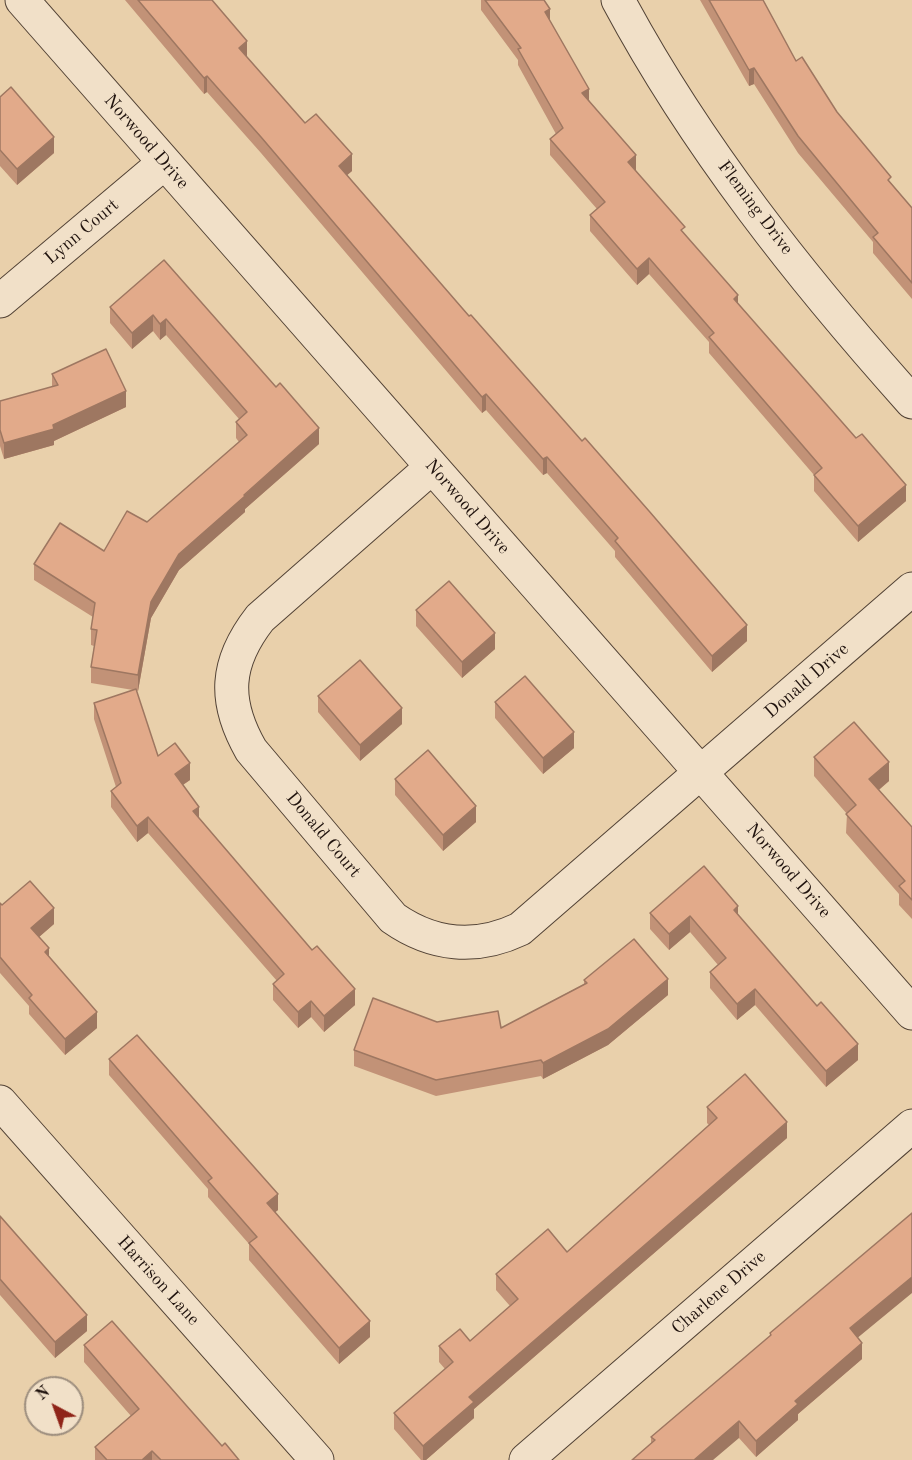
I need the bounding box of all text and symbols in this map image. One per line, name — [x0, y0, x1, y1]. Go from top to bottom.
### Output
street label: Norwood Drive — [99, 90, 193, 194]
street label: Fleming Drive — [713, 157, 797, 259]
street label: Lynn Court — [40, 195, 124, 269]
street label: Norwood Drive — [420, 455, 514, 559]
street label: Donald Drive — [761, 639, 853, 723]
street label: Donald Court — [281, 788, 365, 882]
street label: Norwood Drive — [741, 819, 835, 923]
street label: Harrison Lane — [112, 1232, 204, 1330]
street label: Charlene Drive — [668, 1246, 770, 1340]
north arrow — [24, 1376, 84, 1436]
text: N — [34, 1384, 53, 1404]

